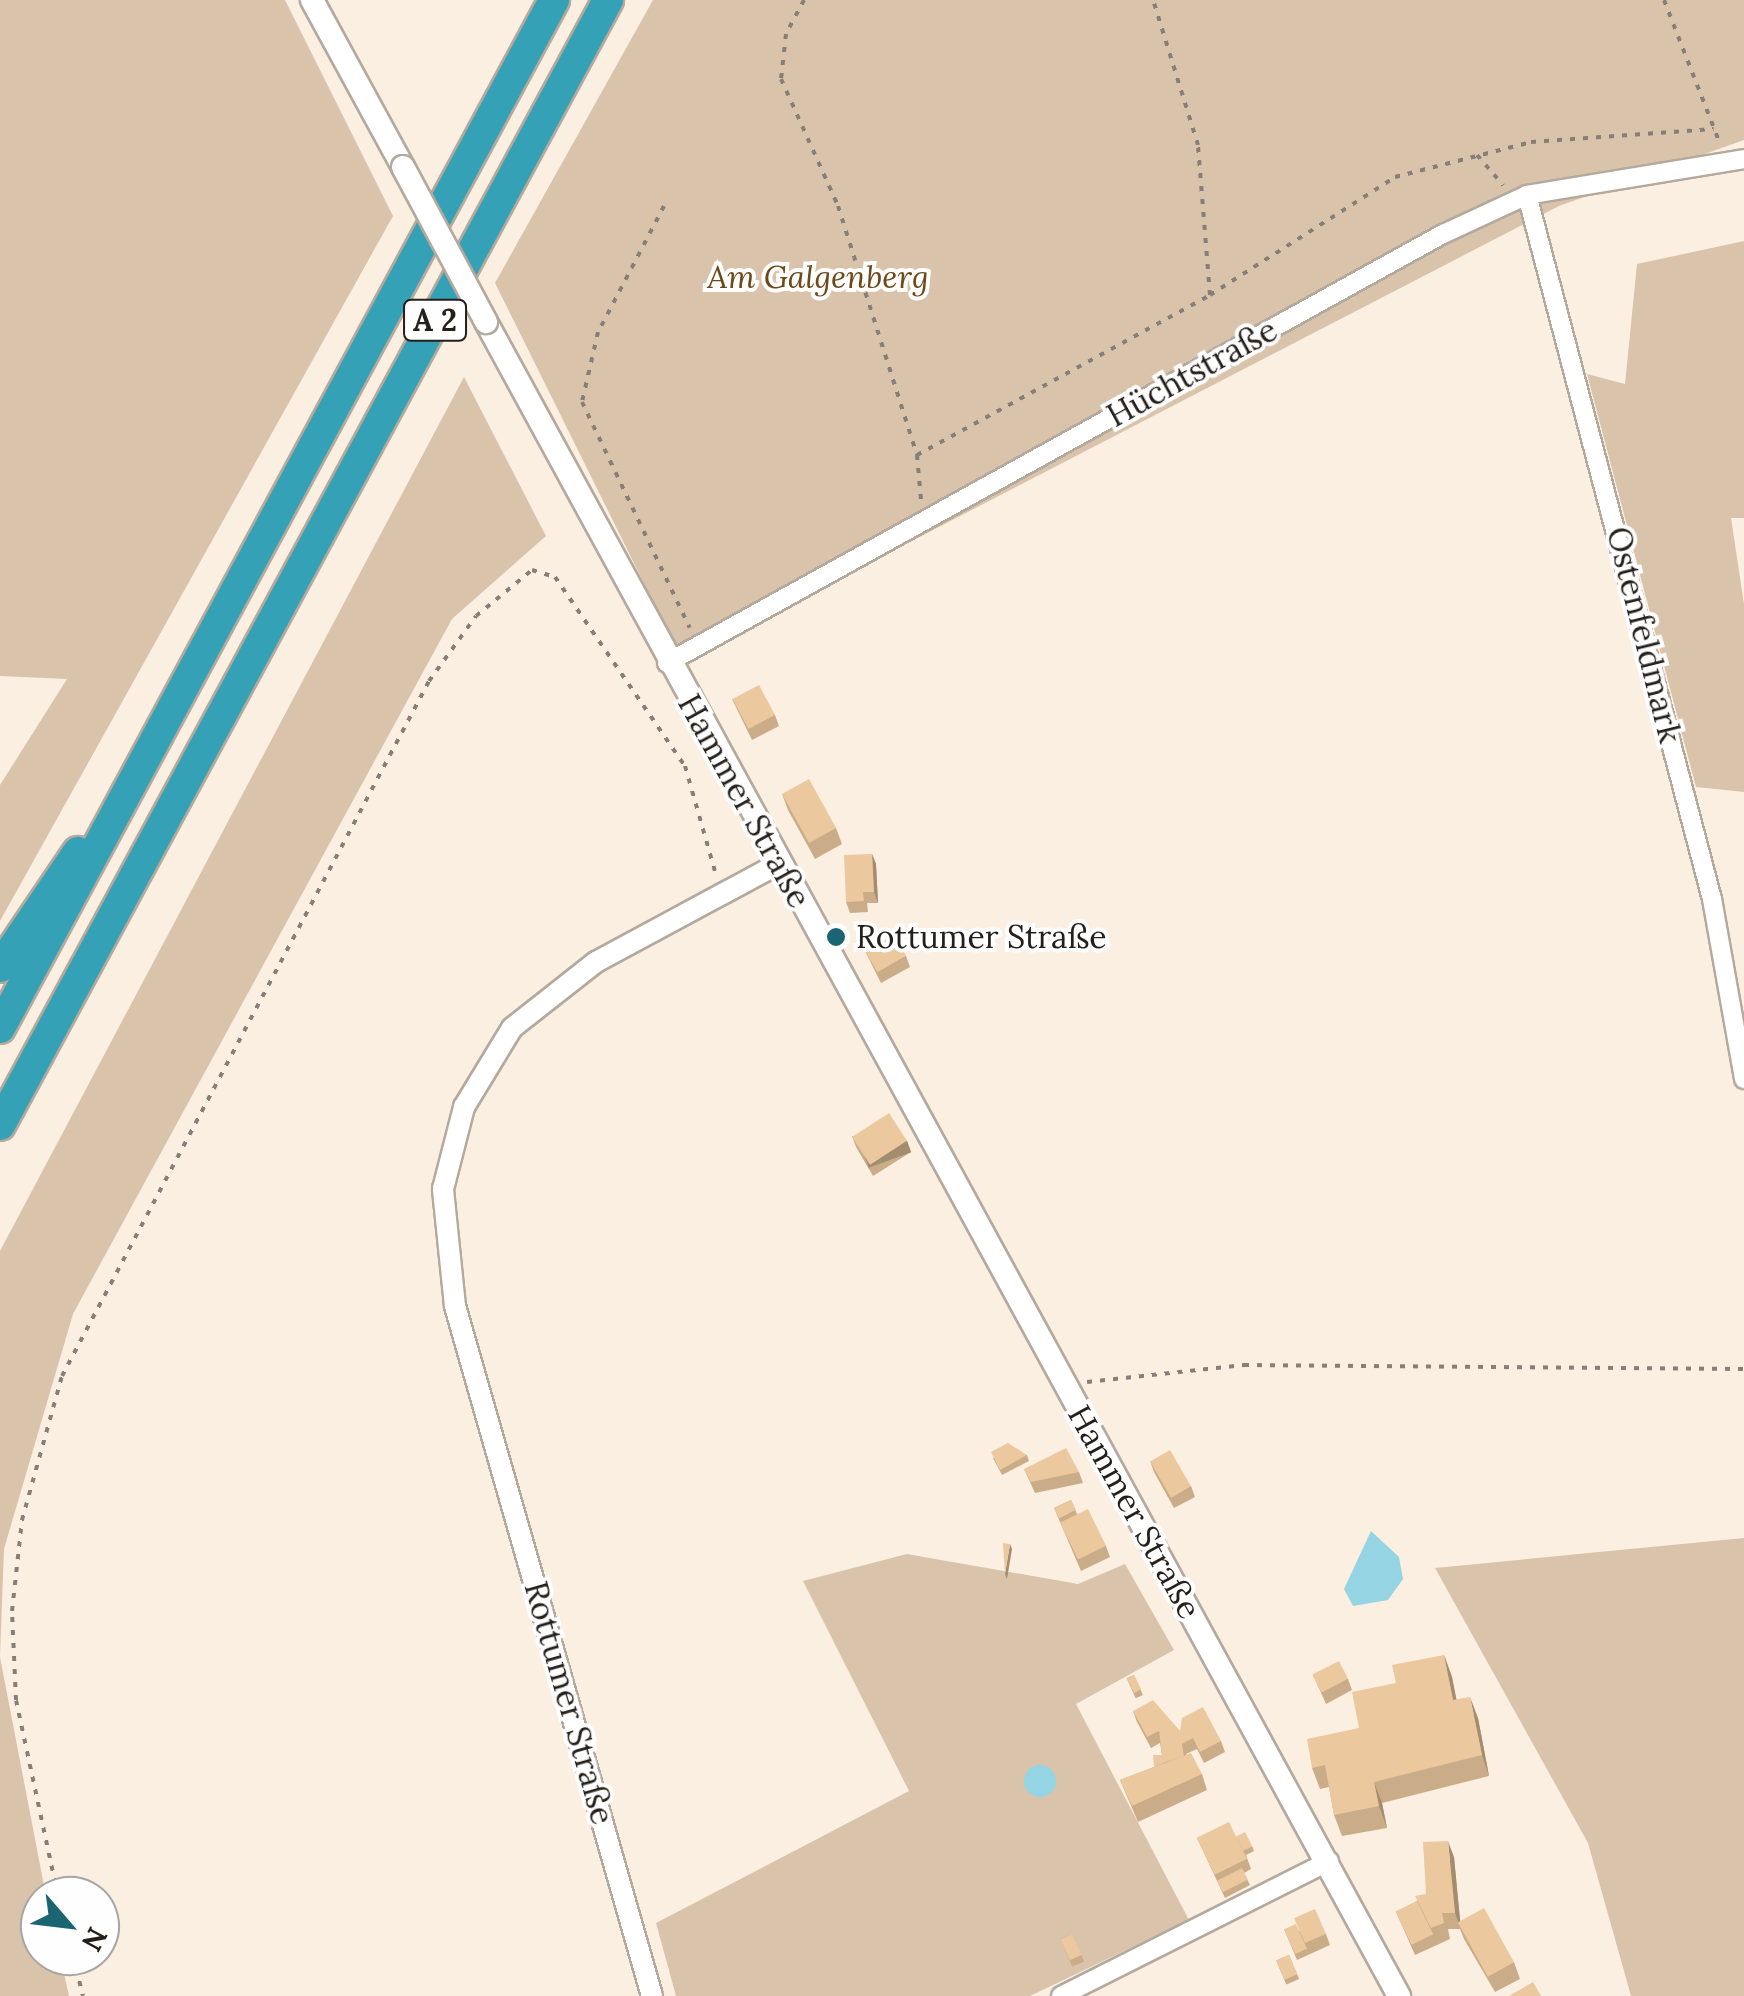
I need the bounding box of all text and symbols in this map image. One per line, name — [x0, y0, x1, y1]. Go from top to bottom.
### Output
park label: Am Galgenberg — [707, 258, 929, 296]
road number: A 2 — [402, 295, 468, 345]
street label: Hüchtstraße — [1100, 311, 1284, 435]
street label: Ostenfeldmark — [1599, 523, 1689, 747]
street label: Hammer Straße — [670, 688, 818, 914]
place label: Rottumer Straße — [856, 918, 1107, 956]
marker: Rottumer Straße — [825, 926, 847, 948]
street label: Hammer Straße — [1060, 1399, 1208, 1625]
street label: Rottumer Straße — [516, 1577, 622, 1829]
north arrow — [20, 1876, 120, 1976]
text: N — [74, 1921, 116, 1957]

